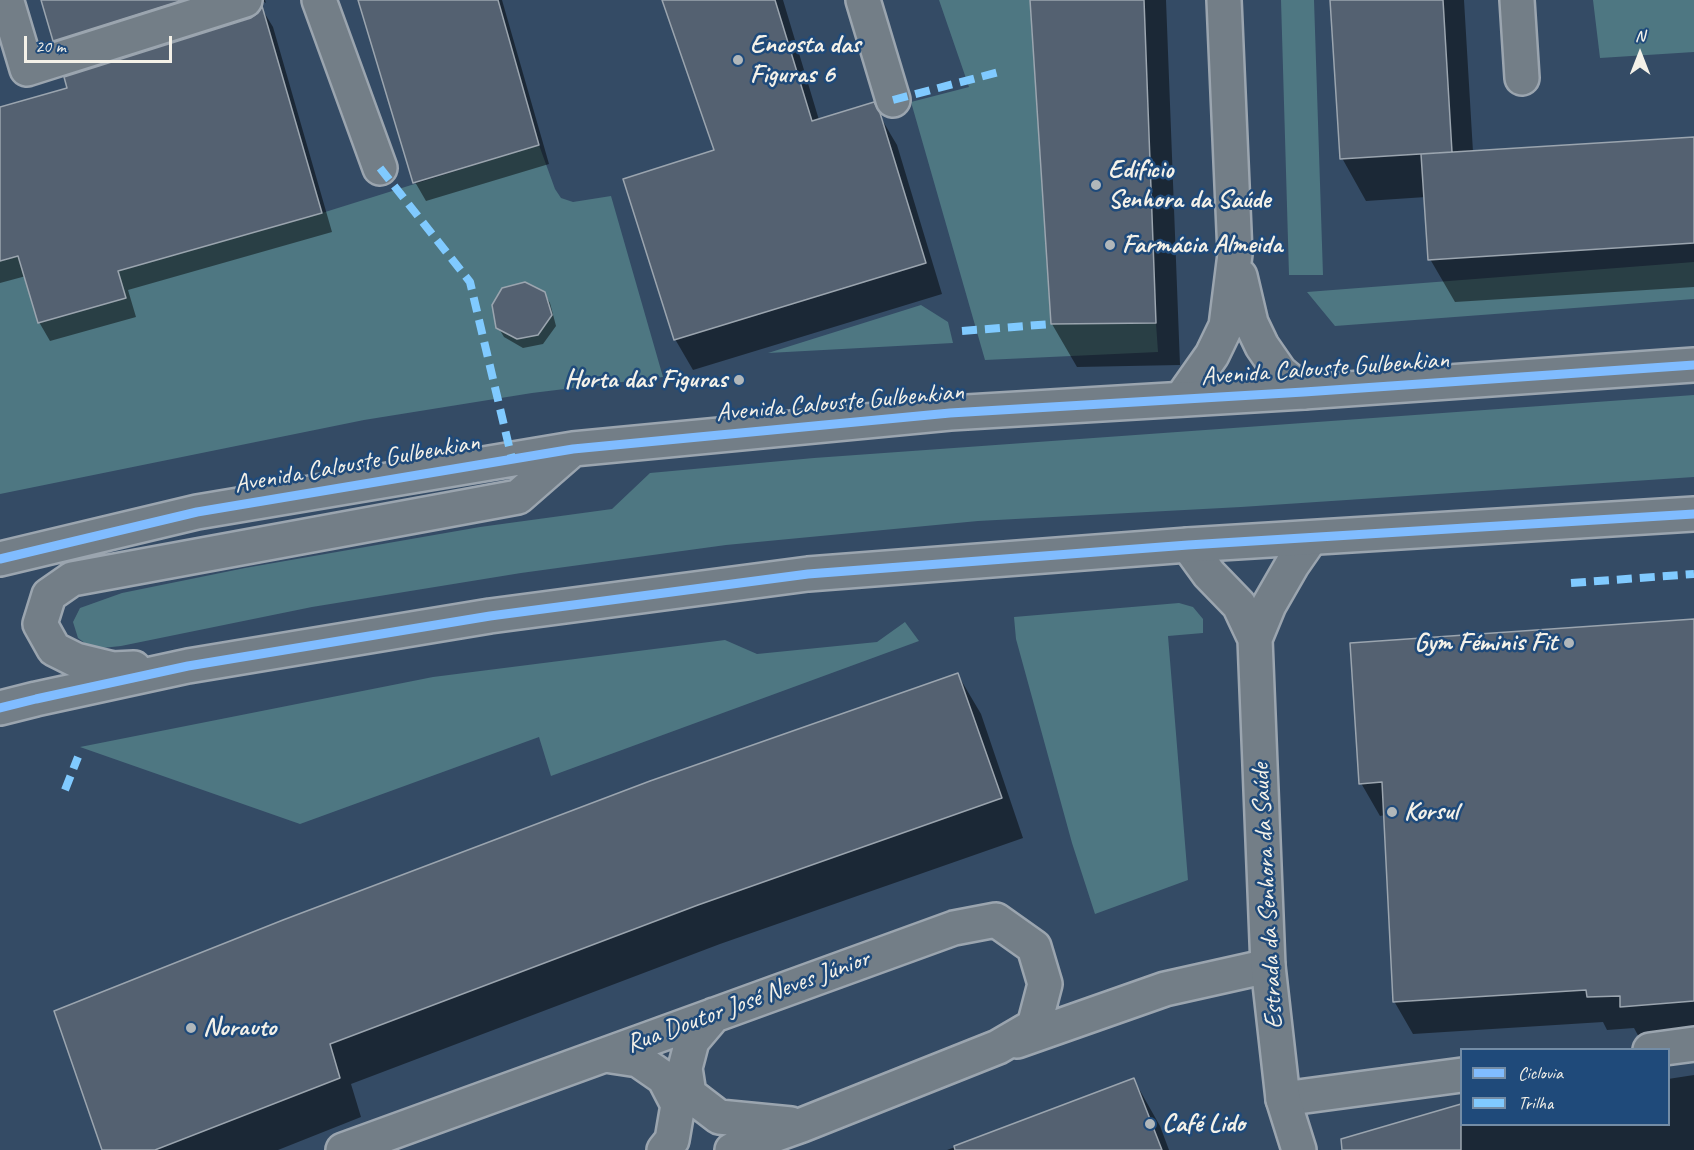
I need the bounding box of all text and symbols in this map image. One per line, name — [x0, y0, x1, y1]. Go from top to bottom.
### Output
scale bar — [27, 24, 176, 62]
north arrow — [1610, 24, 1670, 84]
text: N — [1635, 26, 1645, 46]
place label: Encosta das Figuras 6 — [750, 29, 860, 90]
text: 20 m — [35, 35, 66, 57]
marker: Encosta das Figuras 6 — [731, 53, 745, 67]
place label: Edificio Senhora da Saúde — [1108, 154, 1270, 216]
marker: Edificio Senhora da Saúde — [1089, 178, 1103, 192]
place label: Farmácia Almeida — [1122, 229, 1282, 261]
marker: Farmácia Almeida — [1103, 238, 1117, 252]
street label: Avenida Calouste Gulbenkian — [1200, 345, 1450, 393]
place label: Horta das Figuras — [564, 364, 727, 396]
marker: Horta das Figuras — [732, 373, 746, 387]
street label: Avenida Calouste Gulbenkian — [715, 377, 965, 429]
street label: Avenida Calouste Gulbenkian — [232, 427, 482, 501]
place label: Gym Féminis Fit — [1414, 627, 1557, 659]
marker: Gym Féminis Fit — [1562, 636, 1576, 650]
street label: Estrada da Senhora da Saúde — [1245, 762, 1291, 1030]
place label: Korsul — [1404, 796, 1458, 828]
marker: Korsul — [1385, 805, 1399, 819]
street label: Rua Doutor José Neves Júnior — [622, 943, 874, 1061]
place label: Norauto — [203, 1012, 276, 1044]
marker: Norauto — [184, 1021, 198, 1035]
legend — [1460, 1048, 1670, 1126]
text: Ciclovia — [1518, 1062, 1563, 1084]
text: Trilha — [1518, 1092, 1553, 1114]
place label: Café Lido — [1162, 1108, 1245, 1140]
marker: Café Lido — [1143, 1117, 1157, 1131]

